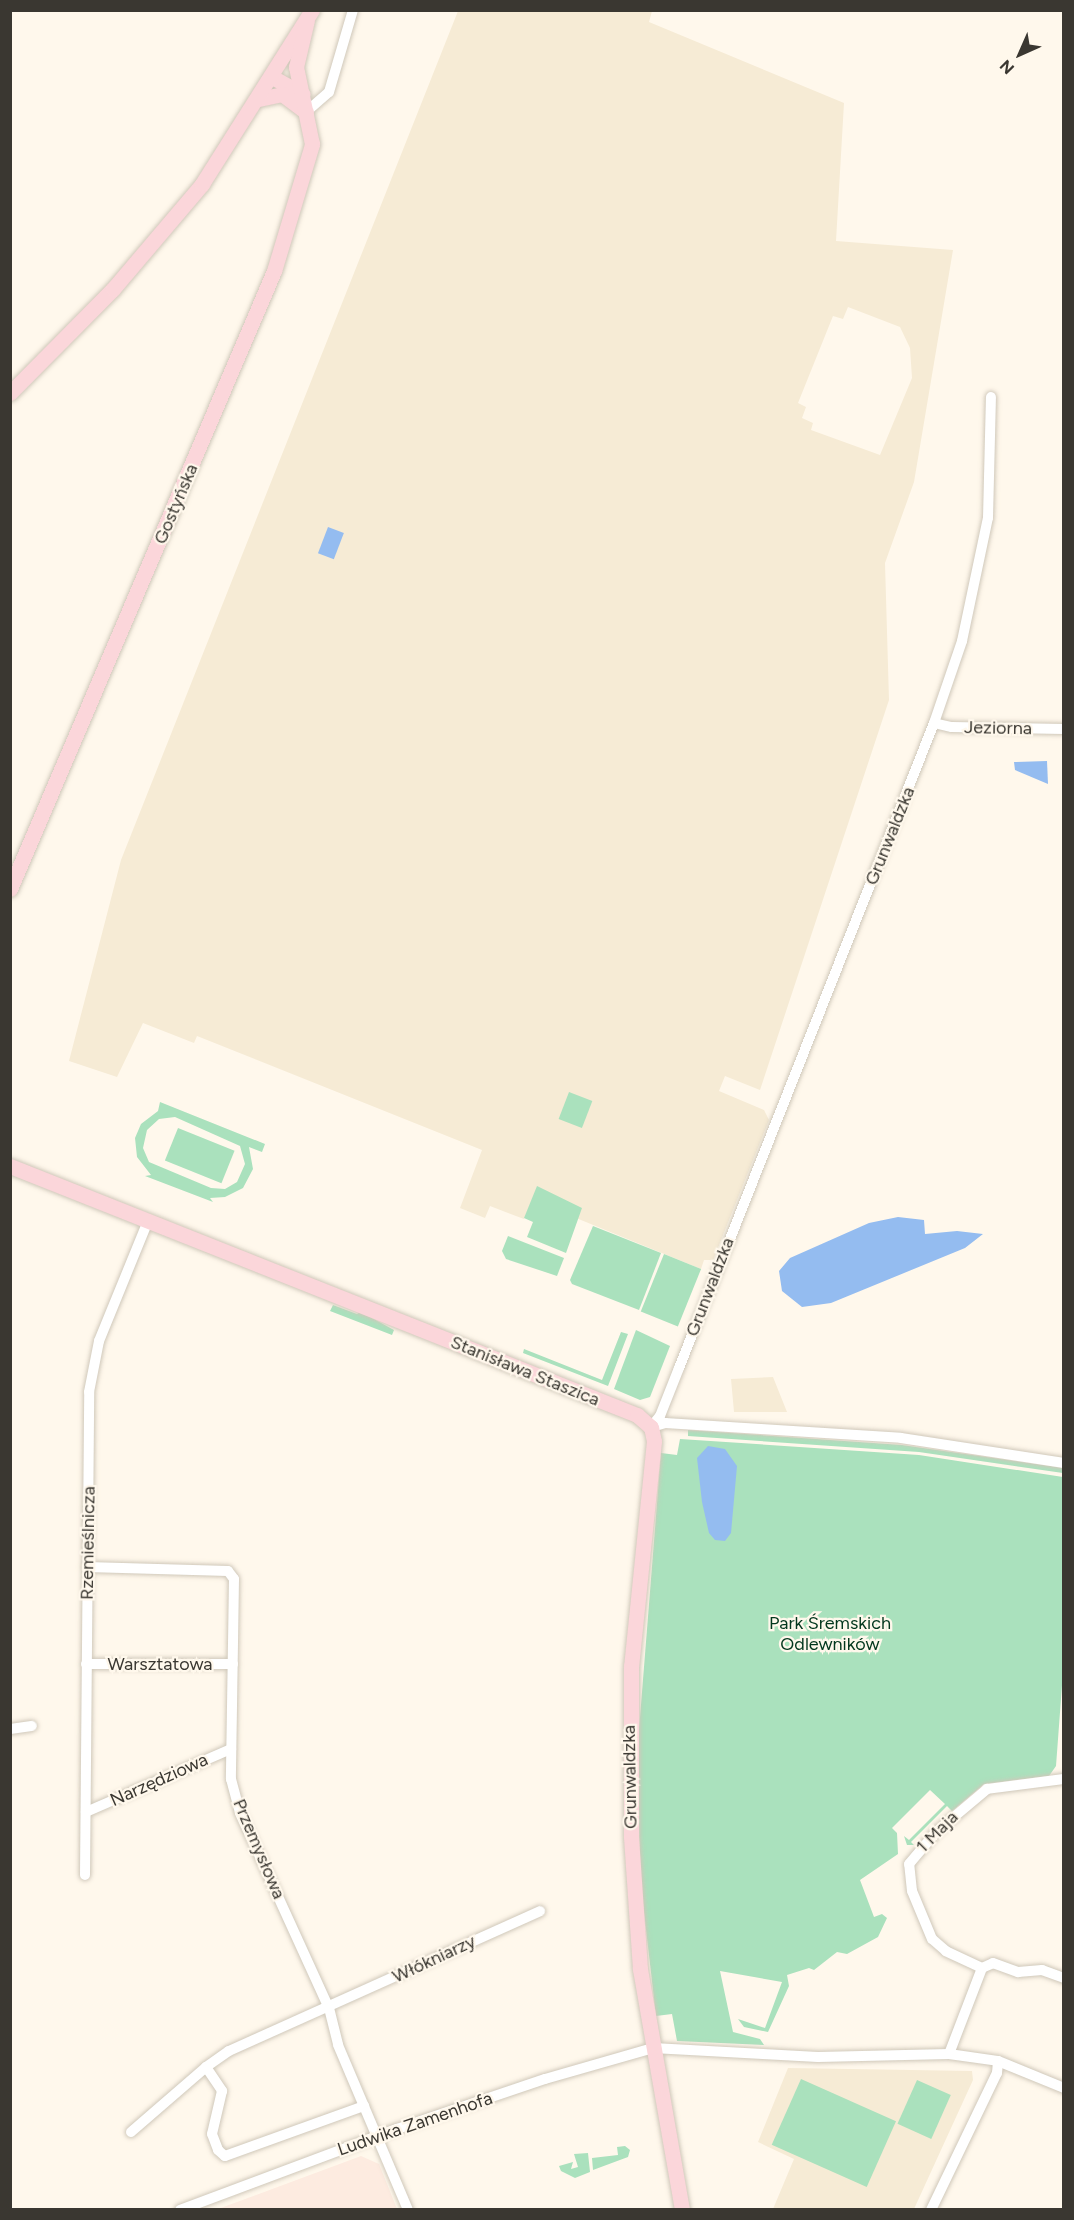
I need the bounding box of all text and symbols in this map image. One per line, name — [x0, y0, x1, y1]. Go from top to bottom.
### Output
north arrow — [990, 24, 1050, 84]
text: N — [996, 56, 1018, 78]
street label: Gostyńska — [149, 461, 203, 547]
street label: Jeziorna — [964, 717, 1032, 739]
street label: Grunwaldzka — [861, 784, 919, 888]
street label: Grunwaldzka — [681, 1235, 739, 1339]
street label: Stanisława Staszica — [447, 1331, 603, 1411]
street label: Rzemieślnicza — [76, 1486, 100, 1600]
park label: Park Śremskich Odlewników — [769, 1613, 891, 1656]
street label: Warsztatowa — [107, 1653, 213, 1675]
street label: Grunwaldzka — [618, 1725, 642, 1829]
street label: Narzędziowa — [107, 1749, 211, 1811]
street label: Przemysłowa — [228, 1796, 290, 1902]
street label: 1 Maja — [912, 1807, 962, 1857]
street label: Włókniarzy — [389, 1930, 479, 1988]
street label: Ludwika Zamenhofa — [335, 2087, 495, 2161]

